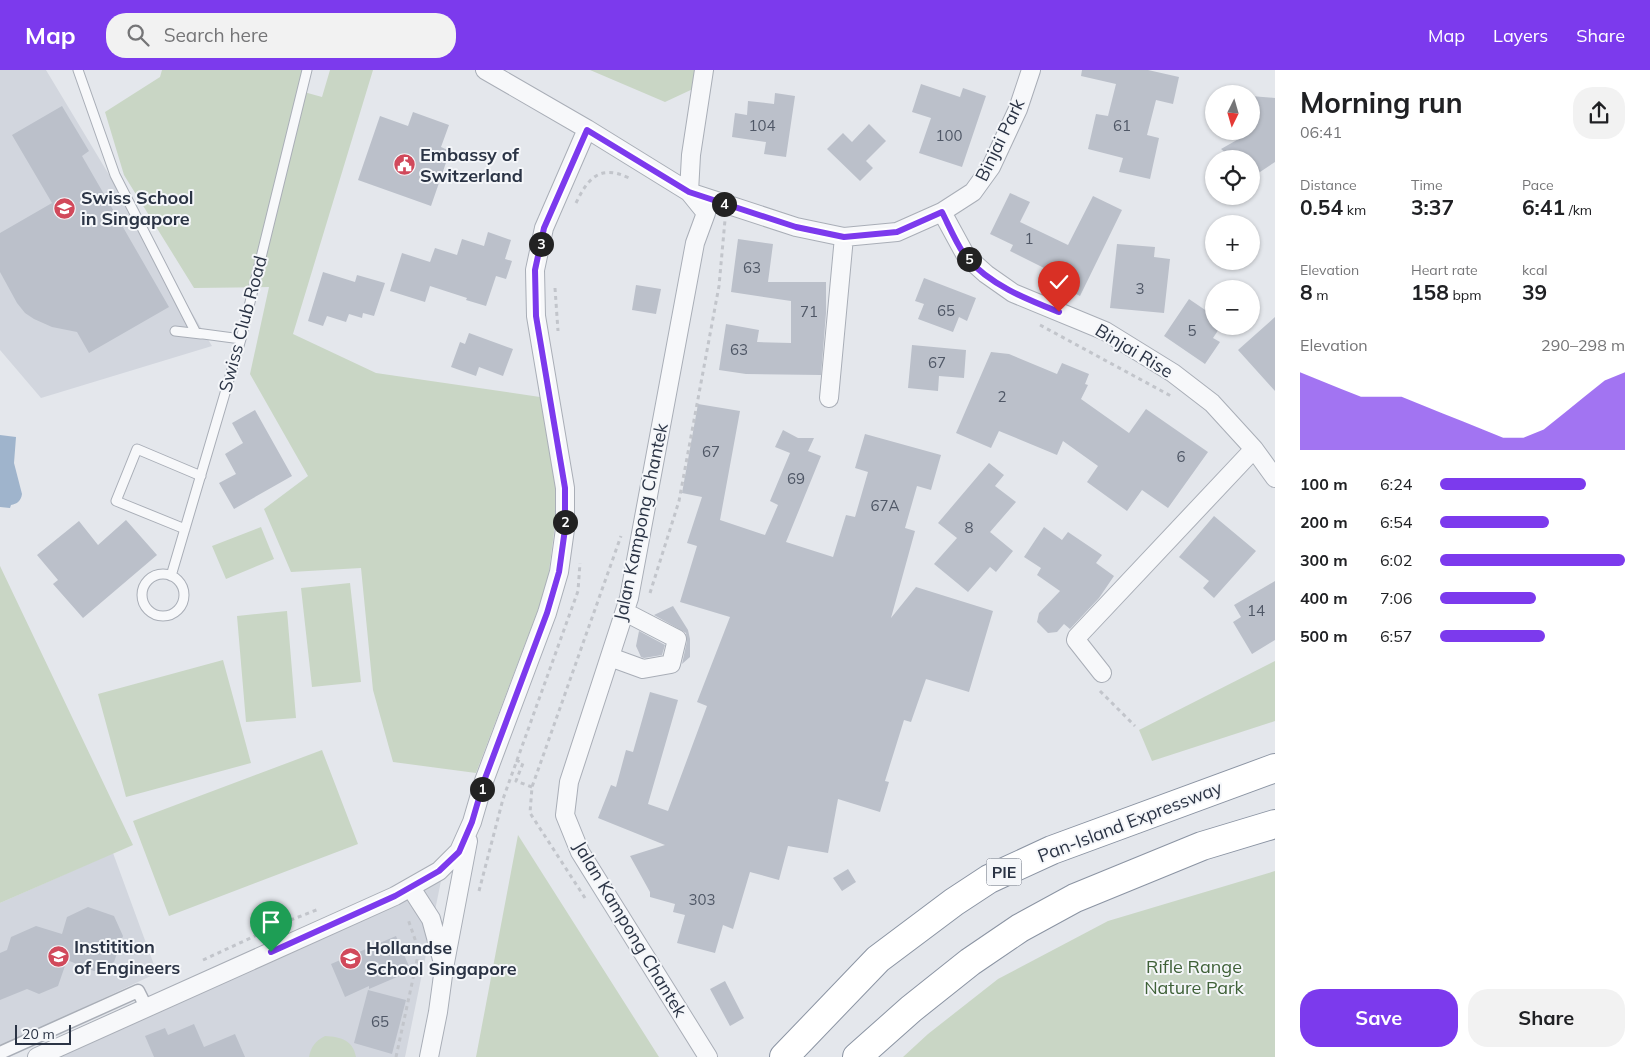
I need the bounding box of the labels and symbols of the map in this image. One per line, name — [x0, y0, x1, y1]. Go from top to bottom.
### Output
north arrow — [1205, 85, 1260, 140]
street label: Binjai Park — [970, 94, 1030, 185]
house number: 104 — [748, 116, 776, 135]
house number: 61 — [1113, 116, 1131, 135]
house number: 100 — [935, 126, 963, 145]
place label: Embassy of Switzerland — [420, 143, 523, 187]
public building icon: Embassy of Switzerland — [392, 153, 416, 177]
place label: Swiss School in Singapore — [81, 186, 194, 230]
pin: 4 — [712, 192, 736, 216]
school or university icon: Swiss School in Singapore — [53, 196, 77, 220]
house number: 1 — [1024, 229, 1034, 248]
pin: 3 — [528, 232, 554, 256]
pin: 5 — [956, 246, 982, 272]
street label: Swiss Club Road — [213, 253, 272, 395]
house number: 63 — [743, 258, 761, 277]
pin — [1038, 261, 1080, 312]
house number: 3 — [1135, 279, 1145, 298]
house number: 65 — [937, 301, 955, 320]
house number: 71 — [800, 302, 818, 321]
street label: Binjai Rise — [1091, 318, 1177, 383]
house number: 5 — [1187, 321, 1197, 340]
house number: 63 — [730, 340, 748, 359]
house number: 67 — [928, 353, 946, 372]
house number: 2 — [997, 387, 1007, 406]
street label: Jalan Kampong Chantek — [608, 420, 673, 623]
house number: 67 — [702, 442, 720, 461]
house number: 6 — [1176, 447, 1186, 466]
house number: 69 — [787, 469, 805, 488]
house number: 67A — [870, 496, 900, 515]
pin: 2 — [552, 510, 578, 534]
house number: 8 — [964, 518, 974, 537]
house number: 14 — [1247, 601, 1265, 620]
pin: 1 — [470, 776, 494, 802]
street label: Pan-Island Expressway — [1034, 776, 1226, 867]
street label: Jalan Kampong Chantek — [569, 836, 693, 1022]
road number: PIE — [986, 859, 1022, 886]
house number: 303 — [688, 890, 716, 909]
pin — [250, 901, 292, 952]
place label: Institition of Engineers — [74, 935, 180, 979]
place label: Hollandse School Singapore — [366, 936, 517, 980]
school or university icon: Institition of Engineers — [46, 945, 70, 969]
school or university icon: Hollandse School Singapore — [338, 946, 362, 970]
park label: Rifle Range Nature Park — [1144, 955, 1245, 999]
house number: 65 — [371, 1012, 389, 1031]
scale bar — [15, 1022, 71, 1045]

